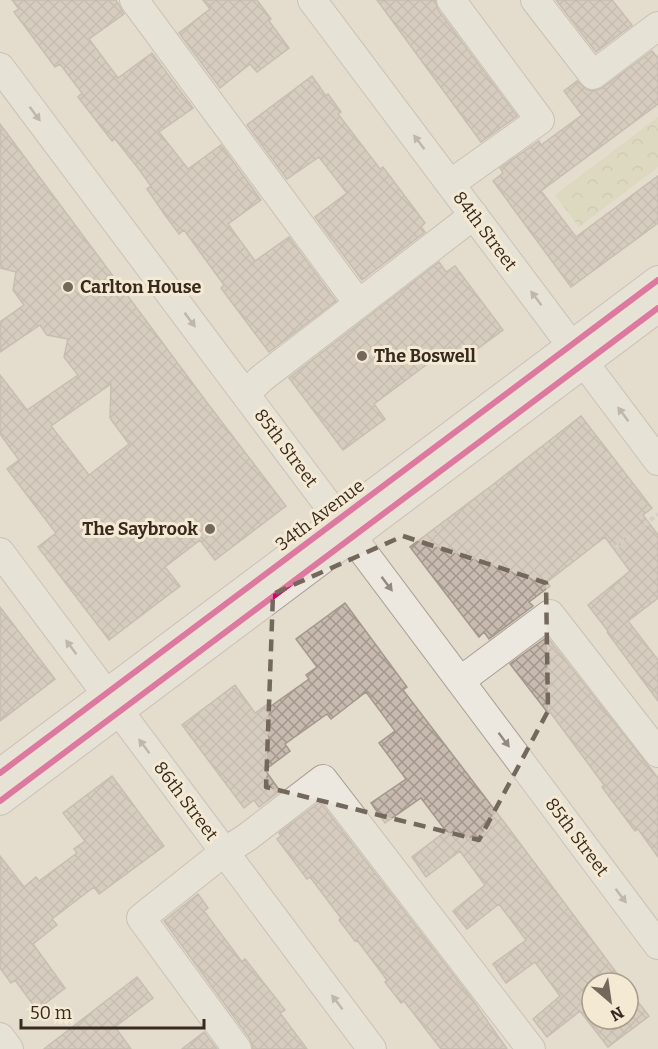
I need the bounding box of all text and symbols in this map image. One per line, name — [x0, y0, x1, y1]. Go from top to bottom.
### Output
one-way arrow — [29, 105, 41, 121]
one-way arrow — [414, 135, 426, 150]
street label: 84th Street — [448, 187, 522, 275]
place label: Carlton House — [80, 276, 202, 298]
marker: Carlton House — [61, 280, 75, 294]
one-way arrow — [531, 291, 543, 306]
one-way arrow — [183, 313, 195, 328]
place label: The Boswell — [374, 345, 476, 367]
marker: The Boswell — [355, 349, 369, 363]
street label: 85th Street — [249, 404, 323, 492]
one-way arrow — [617, 407, 629, 422]
street label: 34th Avenue — [271, 475, 369, 555]
place label: The Saybrook — [82, 518, 198, 540]
marker: The Saybrook — [203, 522, 217, 536]
one-way arrow — [381, 576, 393, 592]
one-way arrow — [66, 640, 78, 655]
one-way arrow — [498, 733, 510, 748]
one-way arrow — [139, 738, 151, 753]
street label: 86th Street — [149, 757, 223, 845]
street label: 85th Street — [540, 793, 614, 881]
one-way arrow — [615, 888, 628, 904]
north arrow — [580, 971, 640, 1031]
scale bar — [21, 992, 204, 1030]
one-way arrow — [332, 995, 344, 1010]
text: 50 m — [30, 1002, 72, 1024]
text: N — [607, 1002, 627, 1025]

